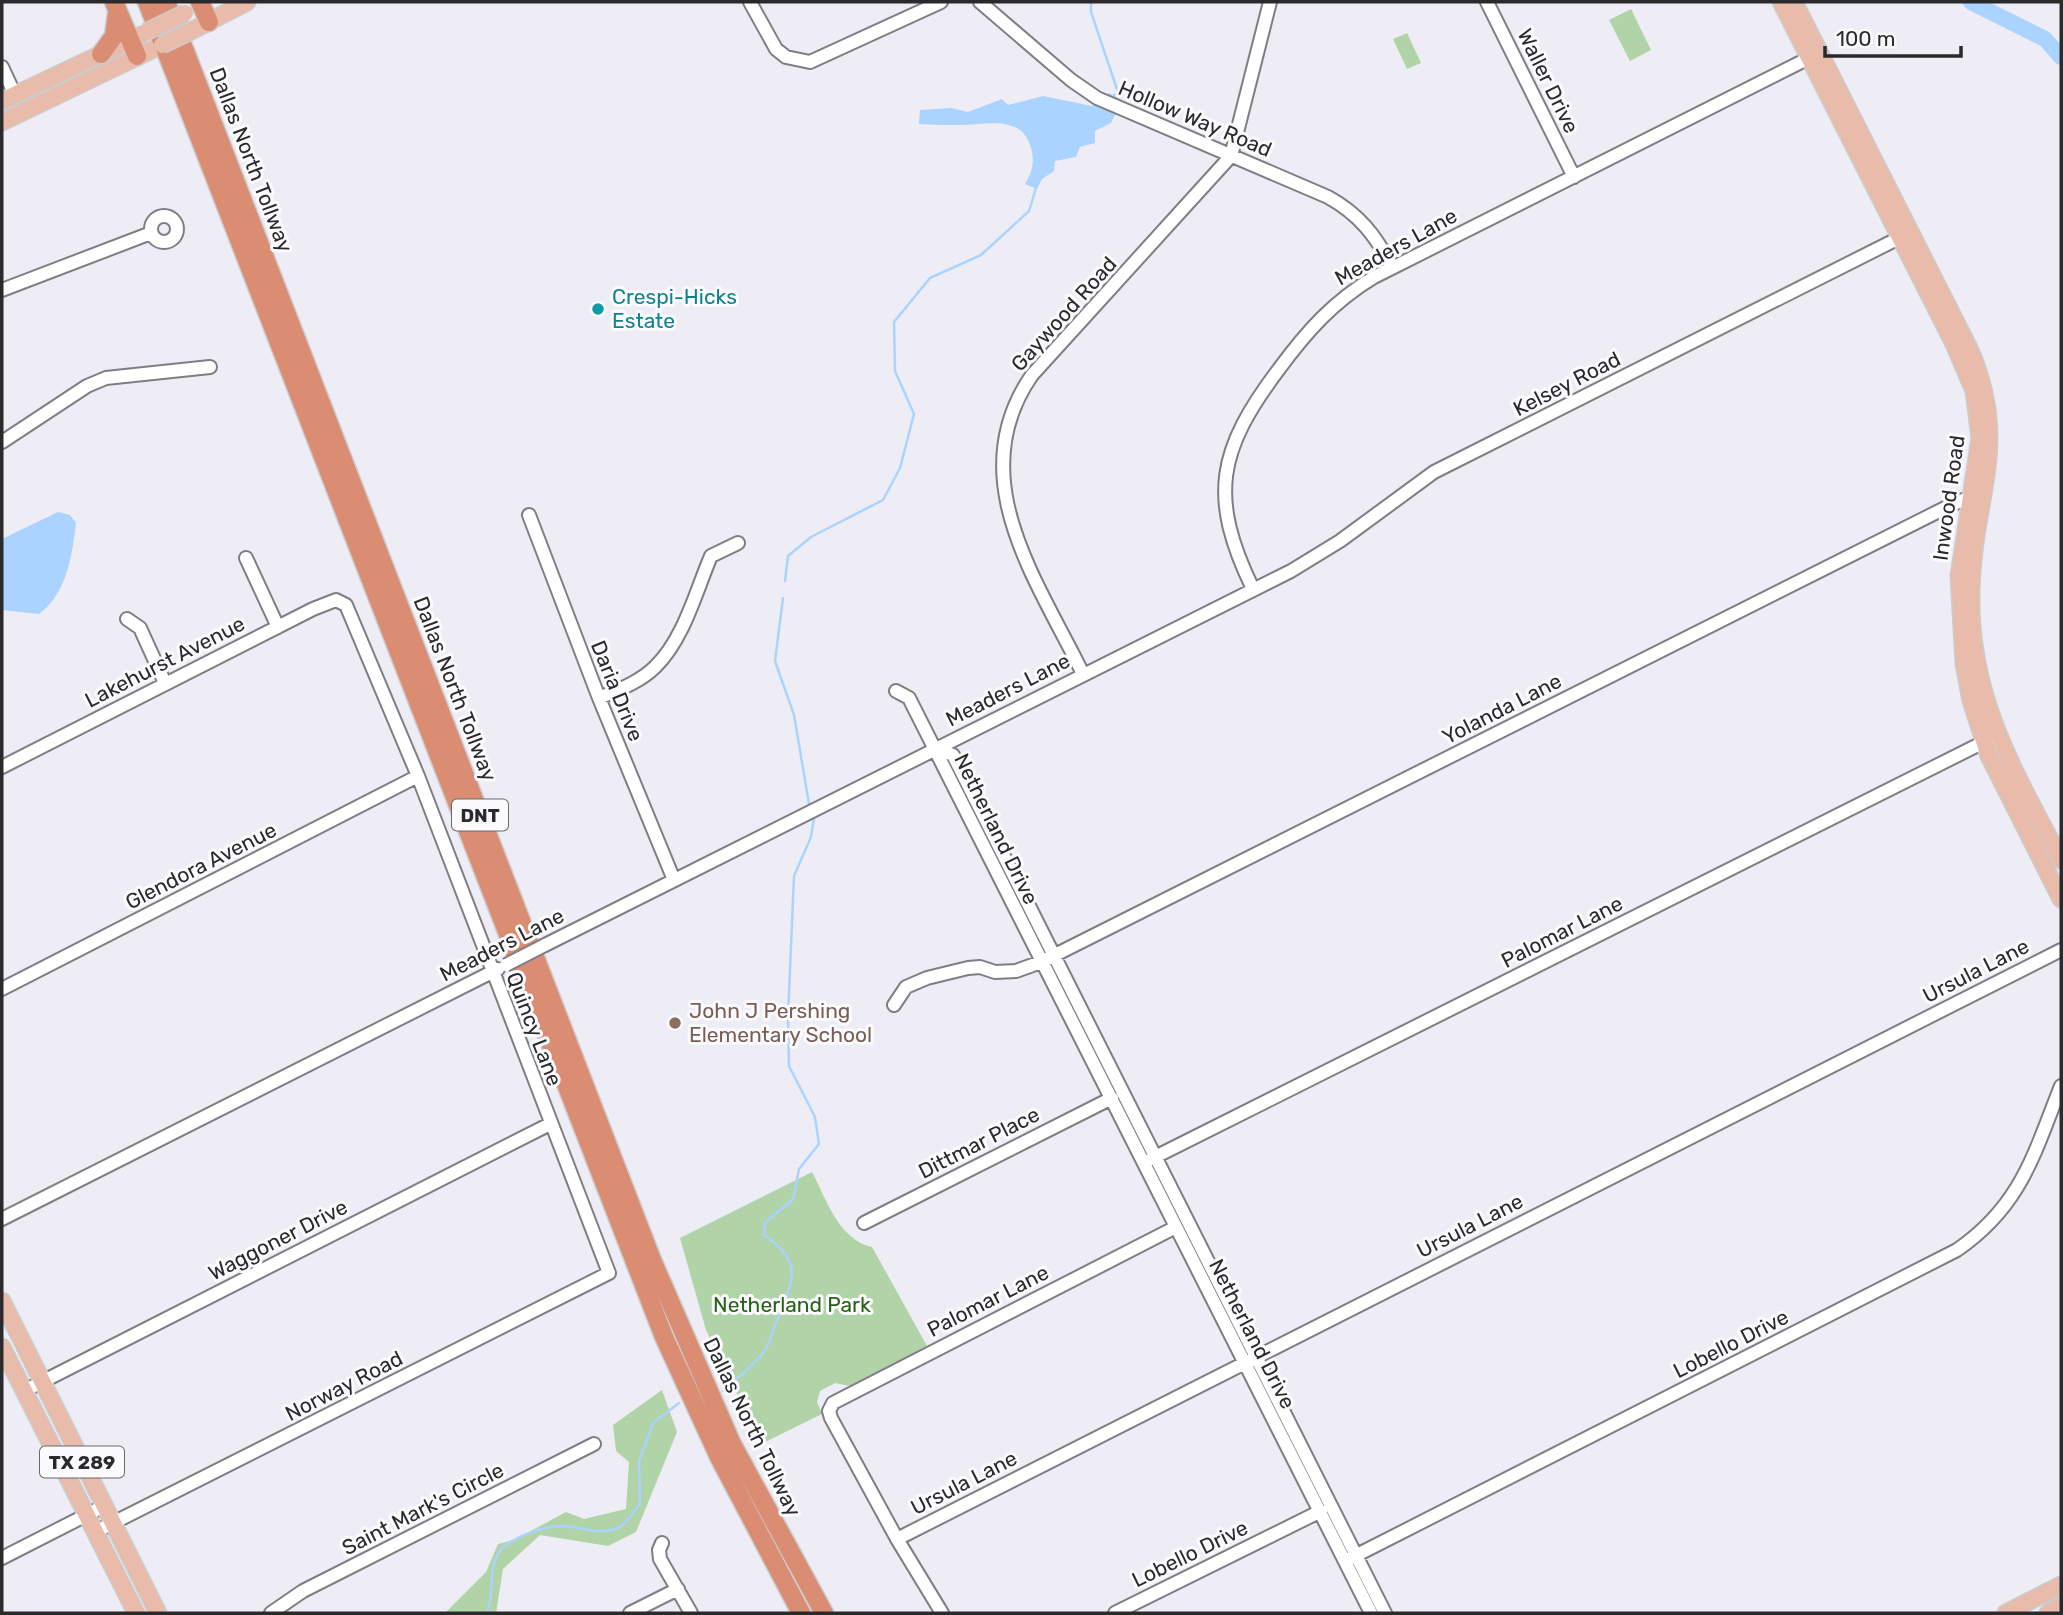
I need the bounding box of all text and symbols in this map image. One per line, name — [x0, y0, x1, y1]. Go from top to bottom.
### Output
scale bar — [1825, 14, 1962, 58]
street label: Waller Drive — [1512, 24, 1584, 137]
text: 100 m — [1836, 26, 1895, 51]
street label: Dallas North Tollway — [205, 64, 298, 256]
street label: Hollow Way Road — [1115, 75, 1275, 162]
street label: Meaders Lane — [1330, 203, 1461, 290]
street label: Gaywood Road — [1006, 251, 1122, 376]
place label: Crespi-Hicks Estate — [612, 284, 737, 333]
marker: Crespi-Hicks Estate — [590, 301, 606, 317]
street label: Kelsey Road — [1509, 346, 1625, 421]
street label: Inwood Road — [1927, 434, 1970, 562]
street label: Dallas North Tollway — [409, 593, 502, 785]
street label: Lakehurst Avenue — [81, 610, 249, 713]
street label: Daria Drive — [586, 637, 649, 745]
street label: Meaders Lane — [941, 648, 1074, 732]
street label: Yolanda Lane — [1438, 668, 1566, 749]
street label: Netherland Drive — [949, 749, 1044, 908]
road number: DNT — [452, 800, 508, 830]
street label: Glendora Avenue — [121, 817, 280, 914]
street label: Palomar Lane — [1497, 890, 1627, 973]
street label: Meaders Lane — [435, 903, 568, 987]
street label: Ursula Lane — [1919, 933, 2033, 1008]
street label: Quincy Lane — [501, 968, 568, 1089]
place label: John J Pershing Elementary School — [689, 998, 872, 1047]
marker: John J Pershing Elementary School — [667, 1015, 683, 1031]
street label: Dittmar Place — [914, 1101, 1043, 1184]
street label: Ursula Lane — [1413, 1188, 1527, 1263]
street label: Waggoner Drive — [204, 1194, 351, 1285]
street label: Netherland Drive — [1204, 1255, 1301, 1413]
street label: Palomar Lane — [923, 1259, 1053, 1342]
park label: Netherland Park — [713, 1292, 871, 1317]
street label: Lobello Drive — [1669, 1304, 1793, 1383]
street label: Dallas North Tollway — [698, 1333, 807, 1521]
street label: Norway Road — [281, 1345, 407, 1426]
street label: Ursula Lane — [907, 1445, 1021, 1520]
road number: TX 289 — [40, 1446, 124, 1478]
street label: Saint Mark's Circle — [338, 1457, 508, 1560]
street label: Lobello Drive — [1128, 1515, 1252, 1592]

